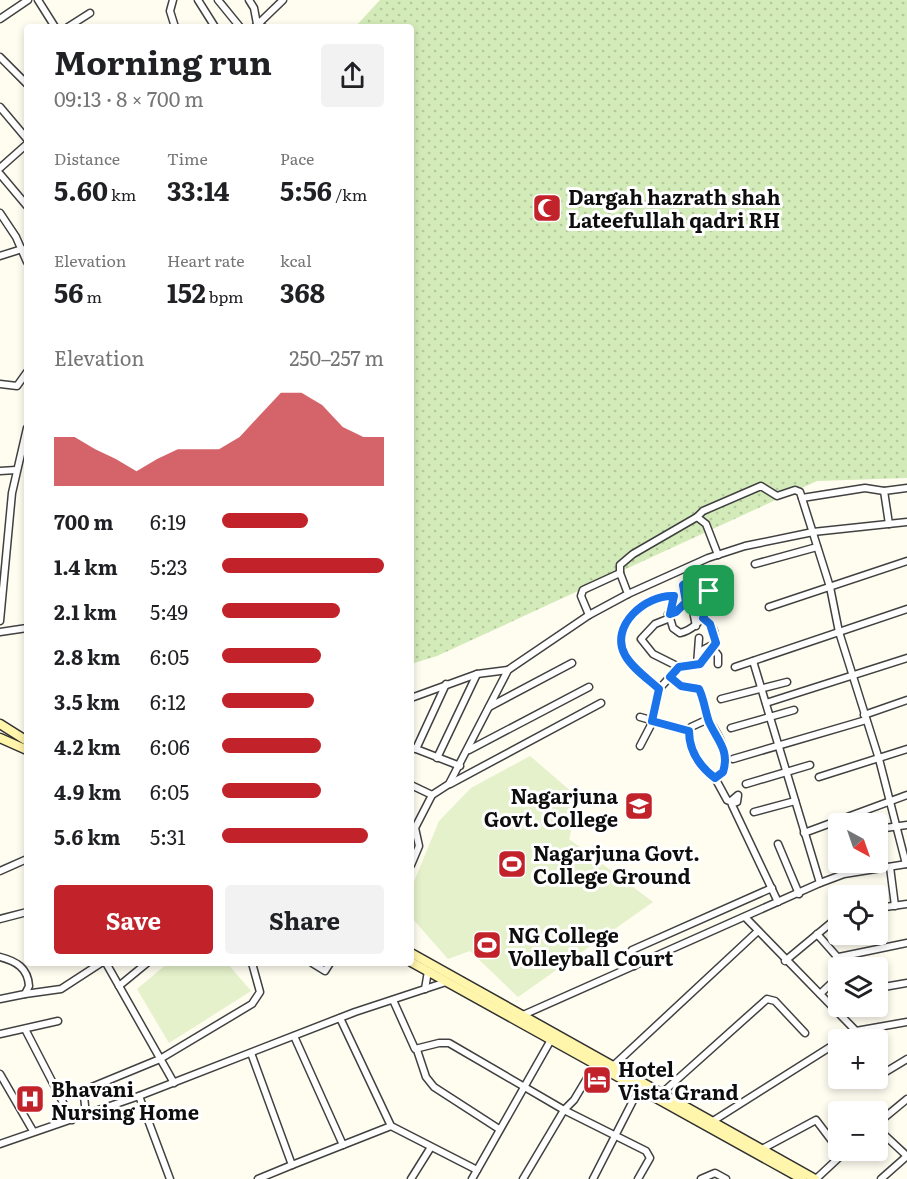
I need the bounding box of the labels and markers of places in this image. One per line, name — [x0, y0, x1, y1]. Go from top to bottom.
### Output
place label: Dargah hazrath shah Lateefullah qadri RH — [568, 181, 781, 234]
mosque icon: Dargah hazrath shah Lateefullah qadri RH — [531, 192, 563, 224]
pin — [683, 565, 734, 616]
place label: Nagarjuna Govt. College — [484, 780, 618, 833]
school or university icon: Nagarjuna Govt. College — [623, 790, 655, 822]
place label: Nagarjuna Govt. College Ground — [533, 837, 700, 890]
sports icon: Nagarjuna Govt. College Ground — [496, 848, 528, 880]
place label: NG College Volleyball Court — [508, 919, 674, 972]
sports icon: NG College Volleyball Court — [471, 929, 503, 961]
place label: Hotel Vista Grand — [618, 1053, 739, 1106]
hotel icon: Hotel Vista Grand — [581, 1064, 613, 1096]
place label: Bhavani Nursing Home — [51, 1073, 199, 1126]
hospital icon: Bhavani Nursing Home — [14, 1083, 46, 1115]

